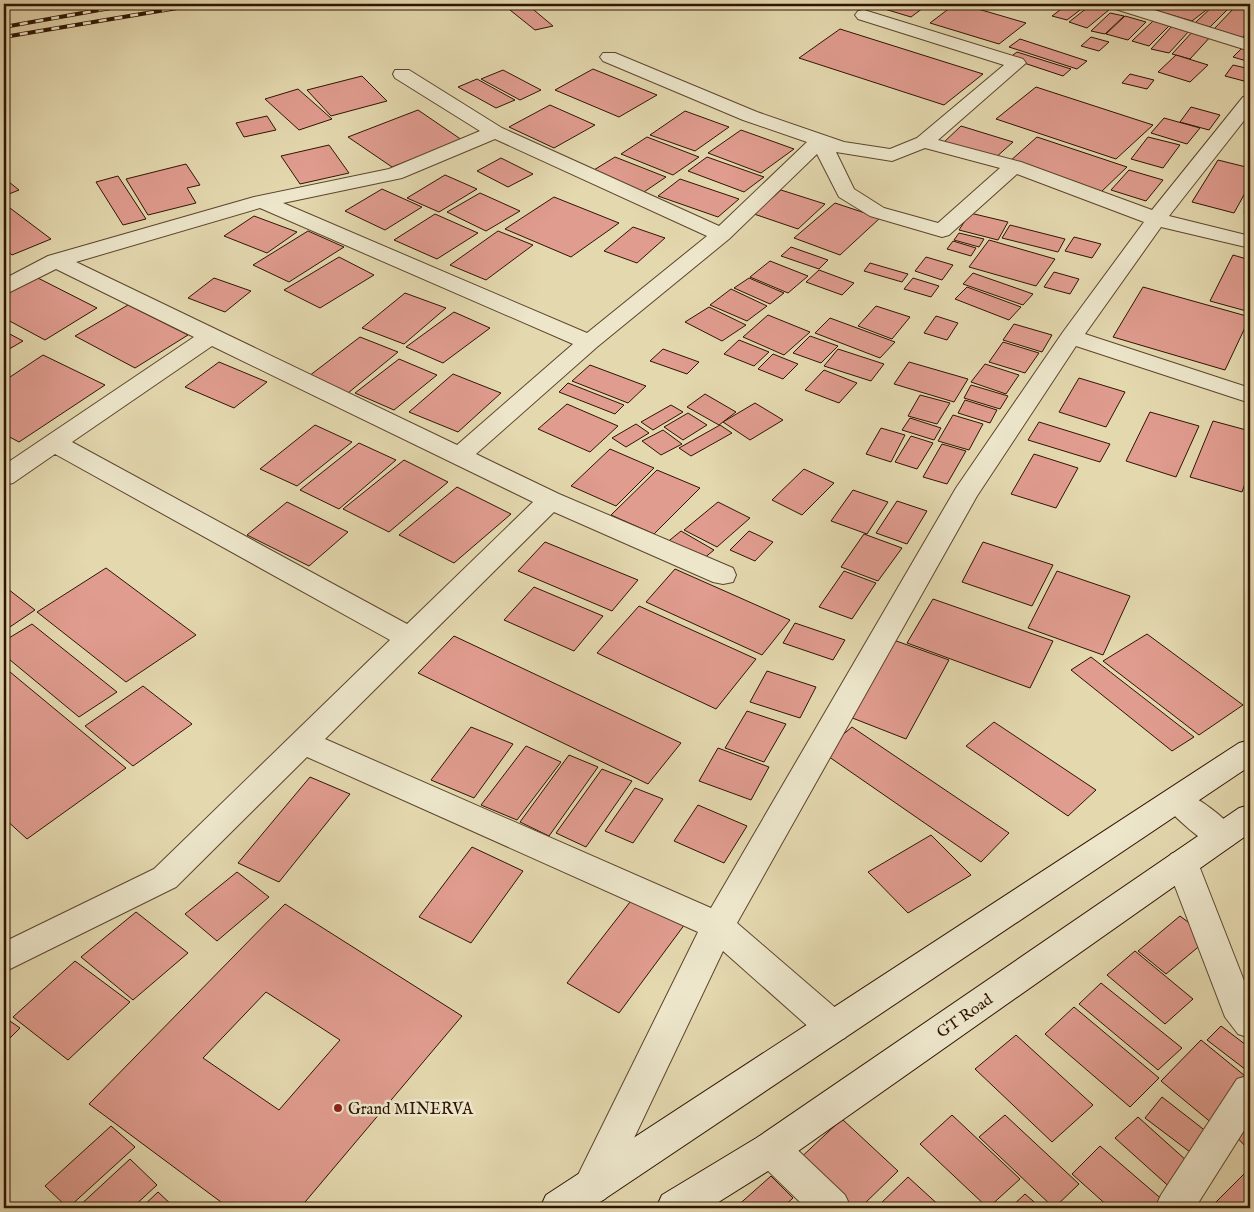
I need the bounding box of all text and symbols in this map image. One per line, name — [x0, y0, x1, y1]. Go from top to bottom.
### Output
street label: GT Road — [933, 990, 997, 1043]
place label: Grand MINERVA — [348, 1100, 474, 1120]
marker: Grand MINERVA — [332, 1102, 344, 1114]

